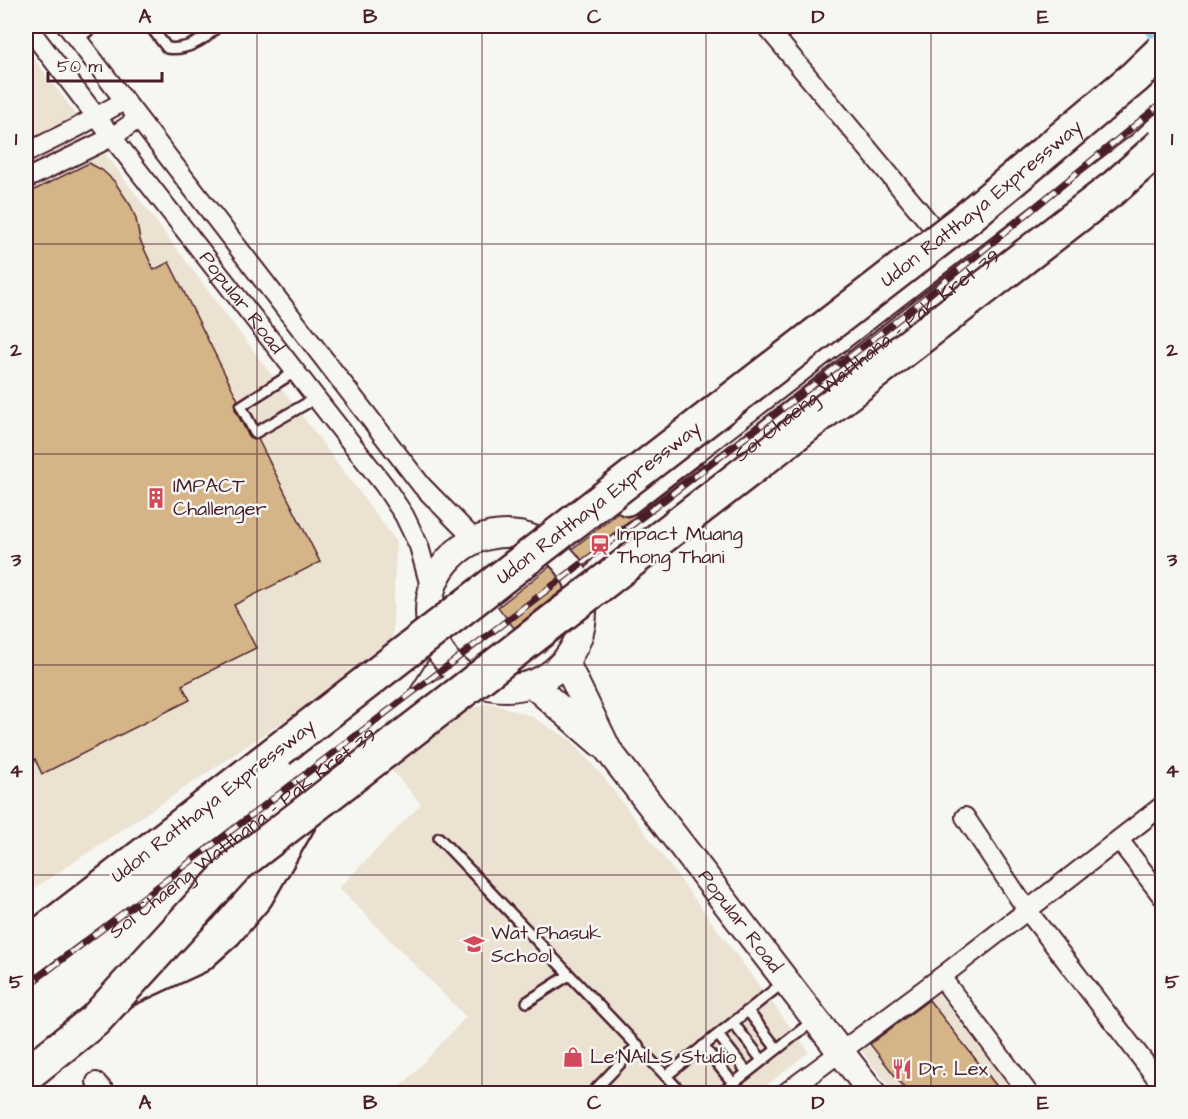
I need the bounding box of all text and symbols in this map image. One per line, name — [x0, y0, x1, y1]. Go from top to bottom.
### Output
text: A — [139, 3, 152, 31]
text: B — [363, 3, 378, 31]
text: C — [587, 3, 602, 31]
text: D — [812, 3, 825, 31]
text: E — [1037, 3, 1049, 31]
scale bar — [48, 45, 162, 83]
text: 50 m — [57, 54, 102, 79]
street label: Udon Ratthaya Expressway — [875, 113, 1089, 294]
text: 1 — [15, 125, 18, 153]
text: 1 — [1171, 125, 1174, 153]
street label: Soi Chaeng Watthana - Pak Kret 39 — [728, 242, 1006, 469]
street label: Popular Road — [192, 245, 291, 360]
text: 2 — [9, 336, 22, 364]
text: 2 — [1165, 336, 1178, 364]
street label: Udon Ratthaya Expressway — [490, 415, 708, 591]
place label: IMPACT Challenger — [173, 472, 267, 524]
building icon: IMPACT Challenger — [144, 486, 168, 510]
place label: Impact Muang Thong Thani — [617, 520, 743, 572]
station icon: Impact Muang Thong Thani — [588, 533, 612, 557]
text: 3 — [10, 546, 22, 574]
text: 3 — [1166, 546, 1178, 574]
street label: Udon Ratthaya Expressway — [105, 712, 322, 890]
street label: Soi Chaeng Watthana - Pak Kret 39 — [103, 721, 382, 945]
text: 4 — [9, 757, 23, 785]
text: 4 — [1165, 757, 1179, 785]
street label: Popular Road — [691, 864, 789, 979]
place label: Wat Phasuk School — [491, 919, 601, 970]
school or university icon: Wat Phasuk School — [462, 932, 486, 956]
text: 5 — [9, 968, 24, 996]
text: 5 — [1165, 968, 1180, 996]
place label: Le'NAILS Studio — [590, 1043, 737, 1071]
shop icon: Le'NAILS Studio — [561, 1045, 585, 1069]
place label: Dr. Lex — [919, 1055, 988, 1083]
restaurant icon: Dr. Lex — [890, 1057, 914, 1081]
text: A — [139, 1089, 152, 1117]
text: B — [363, 1089, 378, 1117]
text: C — [587, 1089, 602, 1117]
text: D — [812, 1089, 825, 1117]
text: E — [1037, 1089, 1049, 1117]

